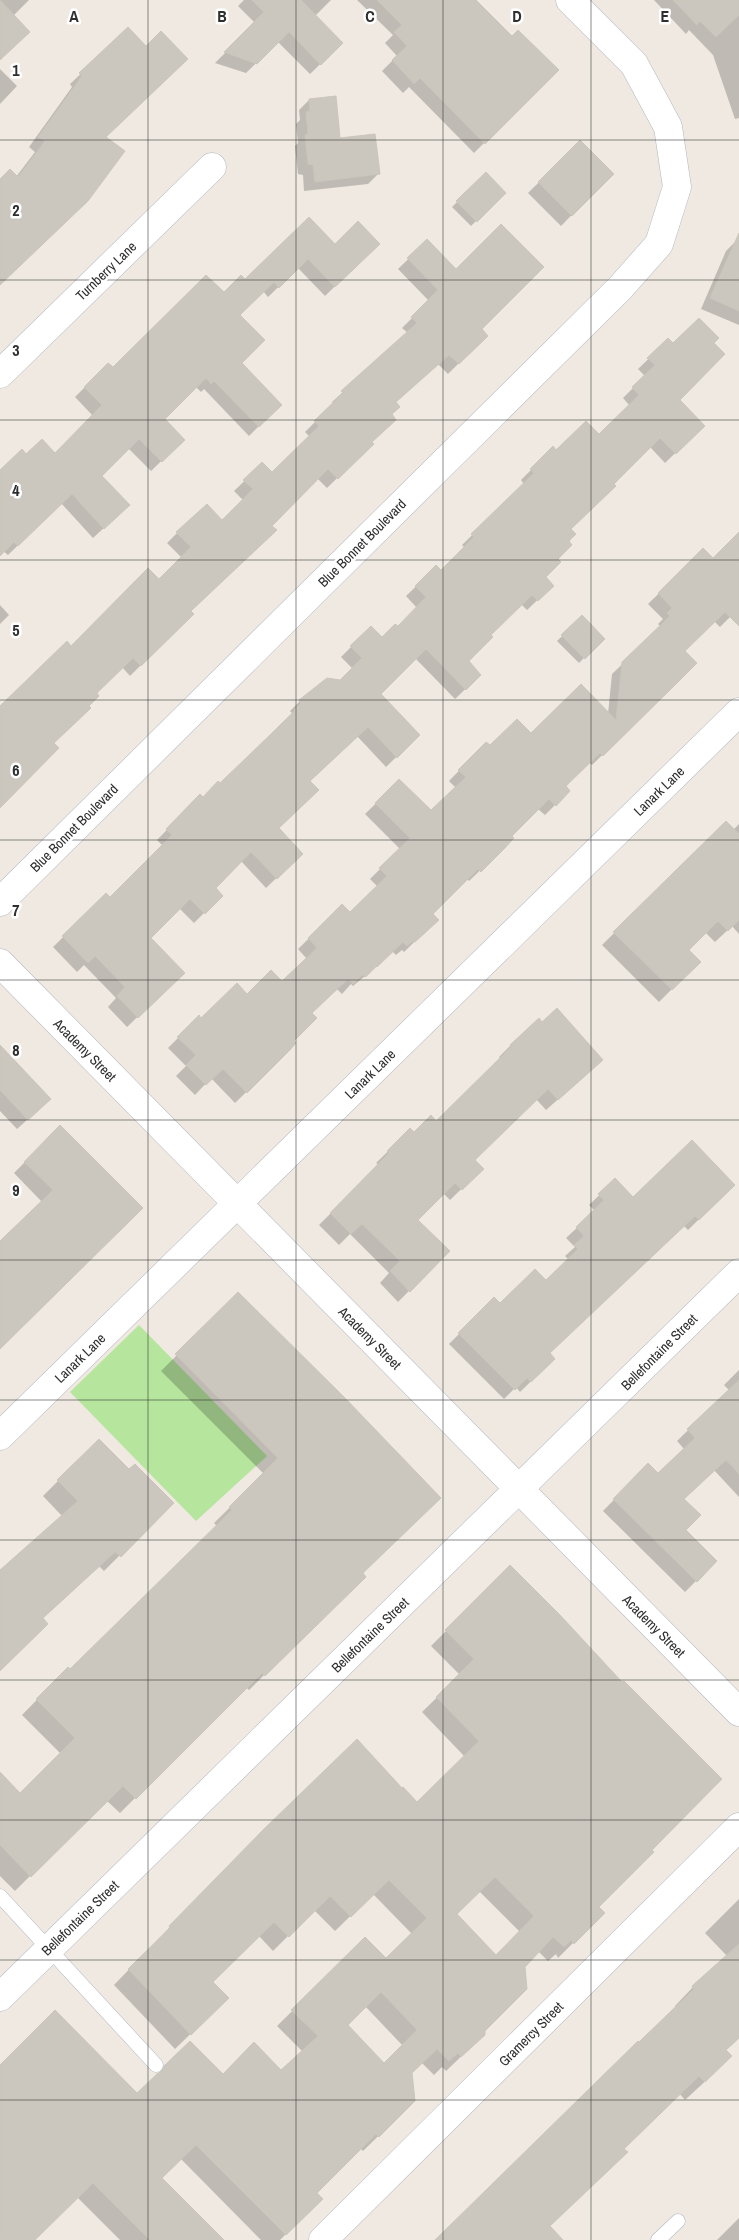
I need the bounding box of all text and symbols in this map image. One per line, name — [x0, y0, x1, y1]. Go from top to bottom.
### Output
text: A — [69, 5, 79, 27]
text: B — [217, 5, 227, 27]
text: C — [365, 5, 375, 27]
text: D — [512, 5, 522, 27]
text: E — [661, 5, 670, 27]
text: 1 — [12, 59, 20, 81]
text: 2 — [12, 199, 20, 221]
street label: Turnberry Lane — [72, 238, 140, 304]
text: 3 — [12, 339, 20, 361]
text: 4 — [12, 479, 20, 501]
street label: Blue Bonnet Boulevard — [314, 495, 410, 591]
text: 5 — [12, 619, 20, 641]
text: 6 — [12, 759, 20, 781]
street label: Lanark Lane — [630, 762, 688, 820]
street label: Blue Bonnet Boulevard — [26, 780, 122, 876]
text: 7 — [12, 899, 20, 921]
street label: Academy Street — [49, 1014, 120, 1085]
text: 8 — [12, 1039, 20, 1061]
street label: Lanark Lane — [341, 1045, 399, 1103]
text: 9 — [12, 1179, 20, 1201]
street label: Academy Street — [334, 1302, 405, 1373]
street label: Bellefontaine Street — [617, 1310, 701, 1394]
street label: Lanark Lane — [51, 1329, 109, 1387]
street label: Academy Street — [618, 1590, 689, 1661]
street label: Bellefontaine Street — [327, 1593, 413, 1677]
street label: Bellefontaine Street — [37, 1876, 123, 1960]
street label: Gramercy Street — [495, 1998, 567, 2070]

